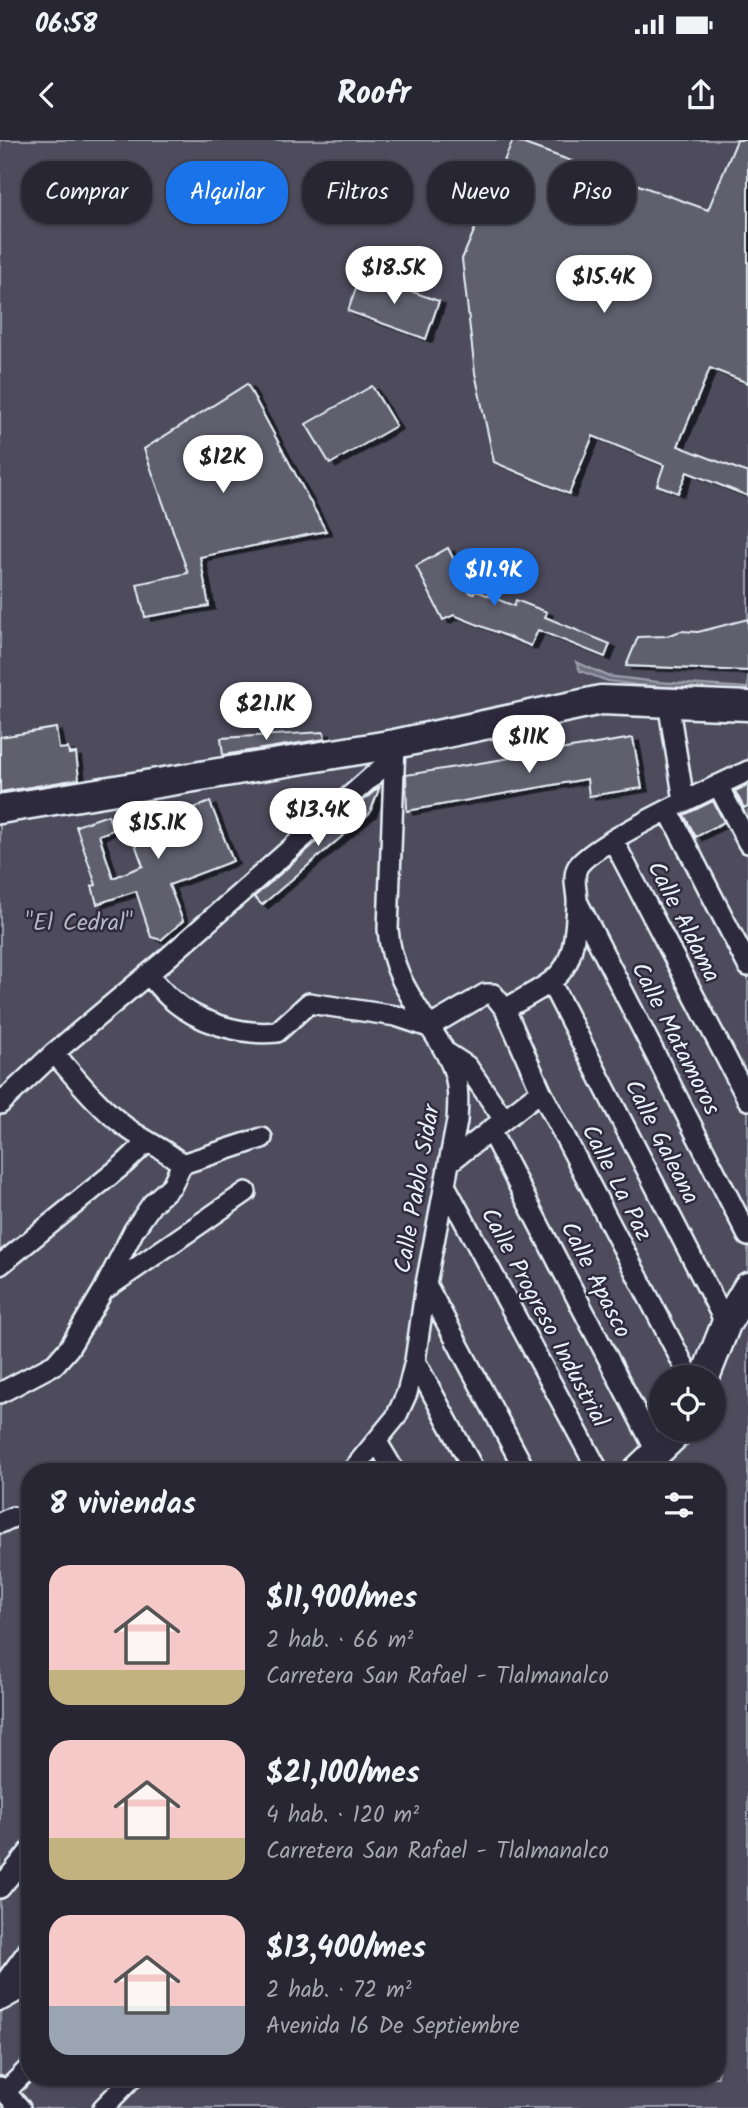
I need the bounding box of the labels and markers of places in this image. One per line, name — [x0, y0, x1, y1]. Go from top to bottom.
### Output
pin: $18.5K — [337, 246, 451, 306]
pin: $15.4K — [547, 256, 661, 315]
pin: $12K — [182, 436, 264, 495]
pin: $11.9K — [437, 548, 551, 608]
pin: $21.1K — [209, 682, 323, 742]
pin: $11K — [488, 716, 570, 775]
pin: $13.4K — [261, 788, 375, 848]
pin: $15.1K — [101, 802, 215, 861]

